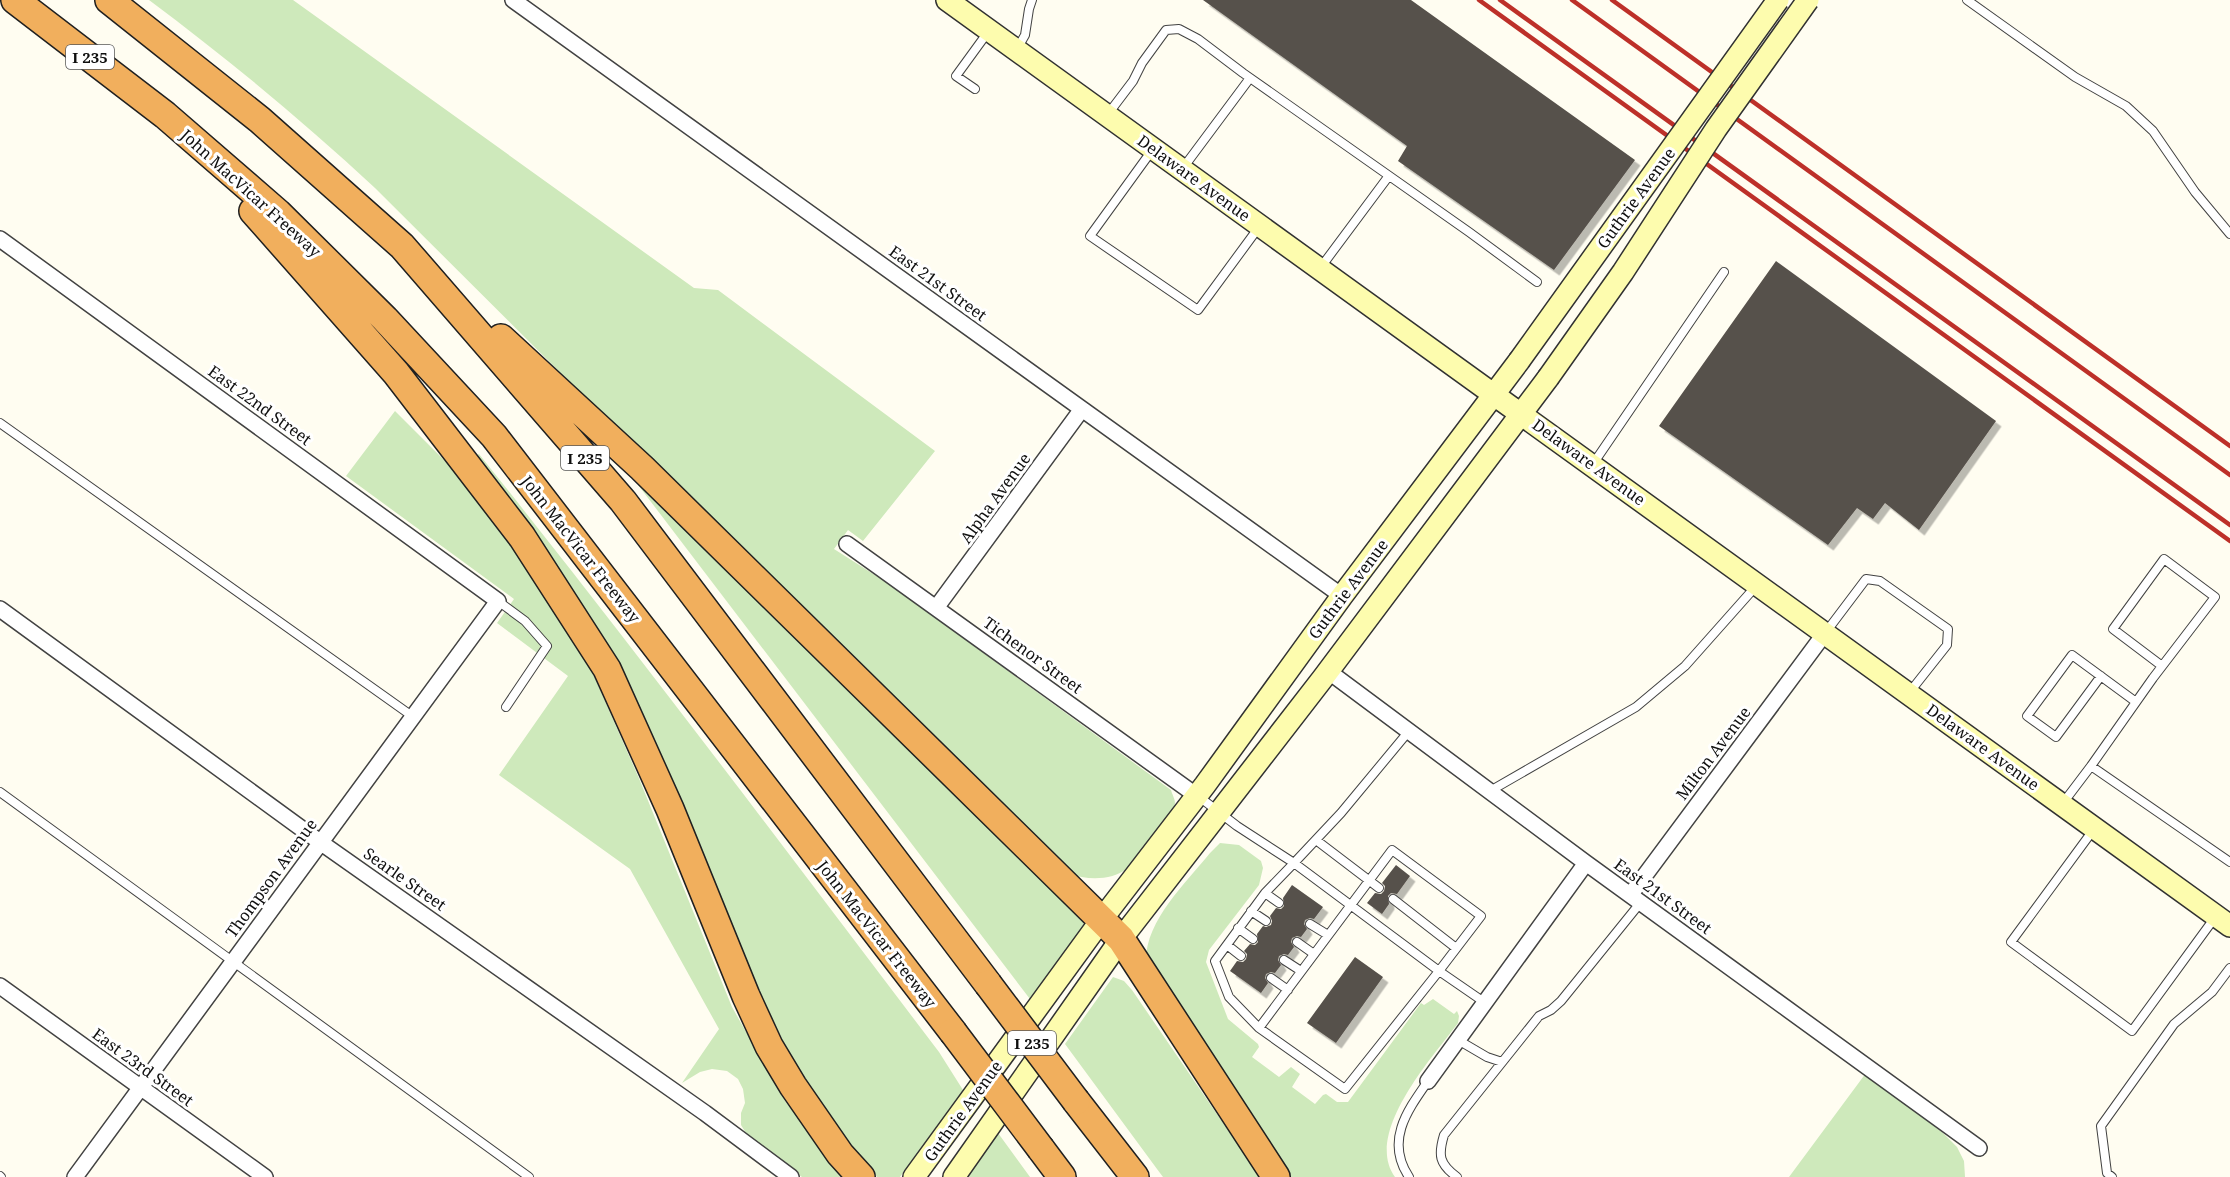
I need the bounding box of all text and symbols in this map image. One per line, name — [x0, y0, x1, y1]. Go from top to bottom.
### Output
road number: I 235 — [66, 45, 114, 69]
street label: John MacVicar Freeway — [175, 123, 327, 263]
street label: Delaware Avenue — [1133, 130, 1255, 226]
street label: Guthrie Avenue — [1592, 143, 1680, 253]
street label: East 21st Street — [885, 240, 991, 326]
street label: East 22nd Street — [204, 360, 316, 450]
street label: Delaware Avenue — [1528, 414, 1650, 510]
road number: I 235 — [561, 446, 609, 470]
street label: Alpha Avenue — [955, 448, 1035, 548]
street label: John MacVicar Freeway — [516, 470, 646, 628]
street label: Guthrie Avenue — [1303, 534, 1393, 644]
street label: Tichenor Street — [979, 612, 1087, 699]
street label: Delaware Avenue — [1922, 699, 2044, 795]
street label: Milton Avenue — [1671, 702, 1755, 804]
street label: Thompson Avenue — [220, 814, 322, 942]
street label: Searle Street — [359, 842, 451, 916]
street label: East 21st Street — [1610, 853, 1716, 939]
street label: John MacVicar Freeway — [812, 855, 942, 1013]
street label: East 23rd Street — [88, 1023, 198, 1111]
road number: I 235 — [1008, 1031, 1056, 1055]
street label: Guthrie Avenue — [919, 1056, 1007, 1166]

